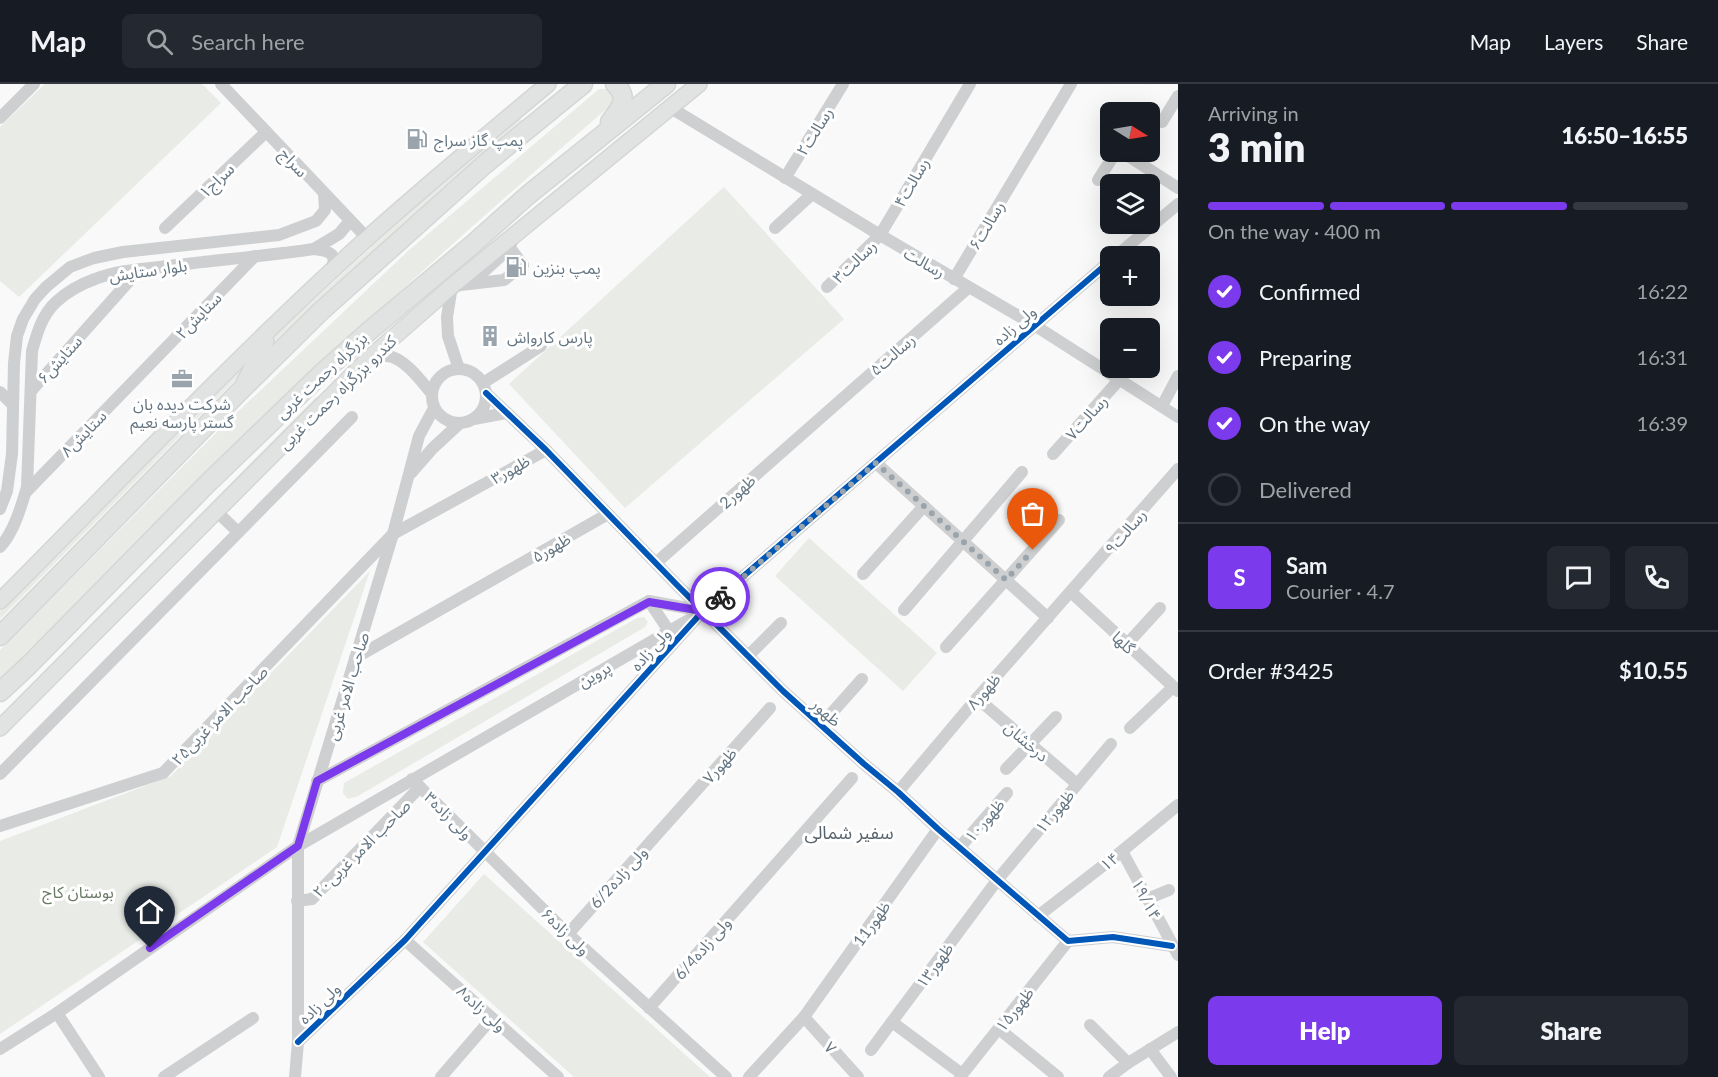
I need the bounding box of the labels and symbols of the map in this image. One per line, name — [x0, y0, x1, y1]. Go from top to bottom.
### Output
north arrow — [1100, 102, 1160, 162]
street label: رسالت۲ — [792, 103, 837, 159]
fuel station icon: پمپ گاز سراج — [405, 127, 429, 151]
place label: پمپ گاز سراج — [434, 130, 523, 153]
street label: سراج — [273, 144, 312, 183]
street label: رسالت۴ — [889, 154, 933, 210]
street label: سراج۱ — [194, 159, 240, 204]
street label: رسالت۶ — [964, 197, 1009, 253]
street label: رسالت۳ — [828, 236, 881, 287]
street label: رسالت — [901, 243, 949, 282]
street label: بلوار ستایش — [108, 255, 188, 286]
fuel station icon: پمپ بنزین — [504, 255, 528, 279]
place label: پمپ بنزین — [533, 258, 601, 279]
street label: ستایش۲ — [171, 288, 225, 343]
street label: ولی زاده — [989, 301, 1040, 350]
building icon: پارس کارواش — [478, 324, 502, 348]
place label: پارس کارواش — [507, 327, 593, 348]
street label: بزرگراه رحمت غربی — [271, 328, 371, 423]
street label: رسالت۵ — [866, 329, 919, 379]
street label: ستایش۶ — [33, 331, 86, 387]
street label: کندرو بزرگراه رحمت غربی — [274, 331, 401, 454]
office icon: شرکت دیده بان گستر پارسه نعیم — [170, 367, 194, 391]
street label: رسالت۷ — [1061, 391, 1112, 444]
place label: شرکت دیده بان گستر پارسه نعیم — [130, 394, 234, 435]
street label: ستایش۸ — [56, 406, 110, 461]
street label: ظهور۳ — [487, 451, 533, 488]
street label: 2ظهور — [715, 470, 760, 513]
pin — [1007, 488, 1058, 550]
street label: رسالت۹ — [1100, 505, 1150, 558]
street label: ظهور۵ — [528, 528, 574, 566]
courier — [690, 567, 750, 627]
street label: ولی زاده — [626, 624, 675, 675]
street label: گلها — [1108, 627, 1140, 658]
street label: صاحب الامر غربی — [322, 630, 373, 743]
street label: پروین — [574, 657, 615, 693]
street label: صاحب الامر غربی۲۵ — [167, 662, 272, 769]
street label: ظهور۸ — [962, 669, 1005, 714]
street label: ظهور — [807, 693, 846, 731]
street label: درخشان — [1001, 717, 1053, 766]
street label: ظهور۷ — [698, 743, 741, 787]
street label: ظهور۱۲ — [1030, 785, 1078, 837]
street label: ولی زاده۳ — [420, 787, 477, 844]
street label: صاحب الامر غربی۲۰ — [308, 795, 415, 902]
street label: ظهور۱۰ — [960, 795, 1009, 846]
district label: سفیر شمالی — [804, 821, 894, 844]
street label: 6/2ولی زاده — [585, 842, 651, 912]
street label: ۱۴ — [1096, 848, 1122, 874]
street label: ۱۹/۱۴ — [1128, 875, 1166, 923]
park label: بوستان کاج — [42, 882, 114, 905]
pin — [124, 886, 175, 948]
street label: 11ظهور — [848, 897, 895, 950]
street label: ولی زاده۶ — [537, 903, 594, 959]
street label: 6/4ولی زاده — [670, 913, 735, 984]
street label: ظهور۱۳ — [911, 939, 957, 992]
street label: ولی زاده — [294, 979, 344, 1028]
street label: ولی زاده۸ — [453, 981, 511, 1036]
street label: ظهور۱۵ — [991, 983, 1038, 1035]
street label: ۷ — [821, 1037, 841, 1057]

